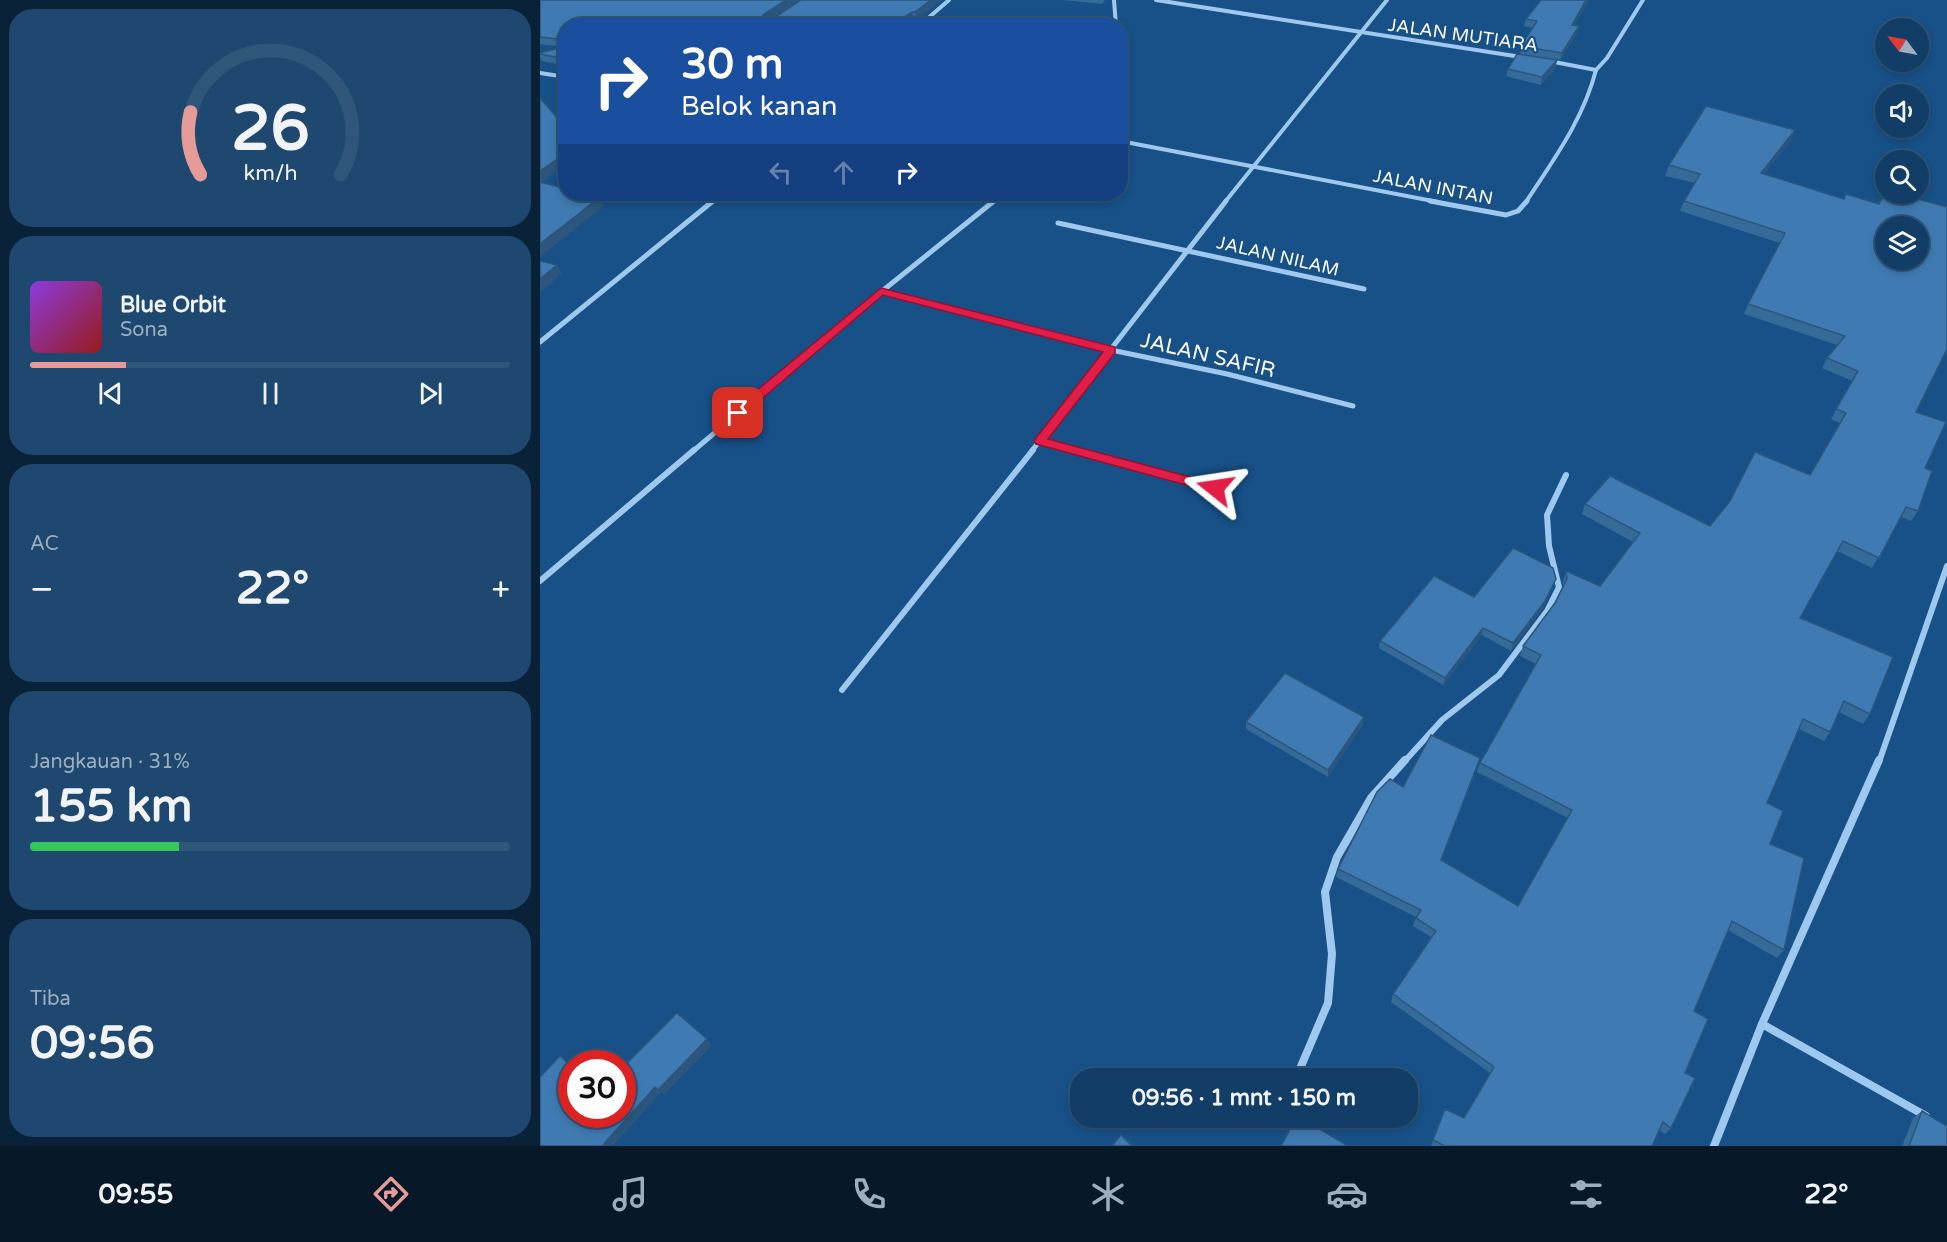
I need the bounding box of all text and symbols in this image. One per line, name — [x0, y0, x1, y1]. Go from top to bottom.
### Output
street label: JALAN MUTIARA — [1387, 14, 1539, 56]
north arrow — [1875, 18, 1929, 72]
map controls — [1875, 18, 1929, 270]
text: 30 m — [681, 39, 783, 90]
icon: right — [582, 42, 660, 120]
button: sound — [1875, 84, 1929, 138]
text: Belok kanan — [681, 90, 837, 123]
text: 26 — [231, 92, 309, 167]
button: search — [1875, 150, 1929, 204]
icon: left — [764, 156, 797, 189]
icon: ahead — [827, 156, 860, 189]
icon: right — [890, 156, 923, 189]
text: km/h — [243, 161, 297, 187]
street label: JALAN INTAN — [1371, 165, 1495, 209]
button: layers — [1875, 216, 1929, 270]
street label: JALAN NILAM — [1215, 231, 1341, 281]
text: Blue Orbit — [120, 292, 226, 318]
text: Sona — [120, 318, 168, 342]
street label: JALAN SAFIR — [1138, 328, 1278, 383]
icon: previous — [94, 377, 127, 410]
icon: pause — [254, 377, 287, 410]
icon: next — [414, 377, 447, 410]
pin — [712, 387, 763, 438]
icon: arrive — [721, 396, 754, 429]
position arrow — [1183, 456, 1247, 520]
text: AC — [30, 532, 59, 556]
text: 22° — [236, 562, 309, 616]
text: − — [30, 570, 54, 609]
text: + — [491, 570, 510, 609]
text: Jangkauan · 31% — [30, 750, 190, 774]
text: 155 km — [30, 780, 192, 834]
text: Tiba — [30, 987, 71, 1011]
text: 09:56 — [30, 1017, 155, 1071]
speed limit sign: 30 — [558, 1050, 636, 1128]
text: 09:56 · 1 mnt · 150 m — [1132, 1085, 1356, 1111]
icon: directions — [370, 1173, 412, 1215]
icon: music — [609, 1173, 651, 1215]
icon: phone — [848, 1173, 890, 1215]
icon: climate — [1087, 1173, 1129, 1215]
icon: car — [1326, 1173, 1368, 1215]
icon: filters — [1565, 1173, 1607, 1215]
text: 09:55 — [99, 1178, 173, 1211]
text: 22° — [1804, 1178, 1848, 1211]

